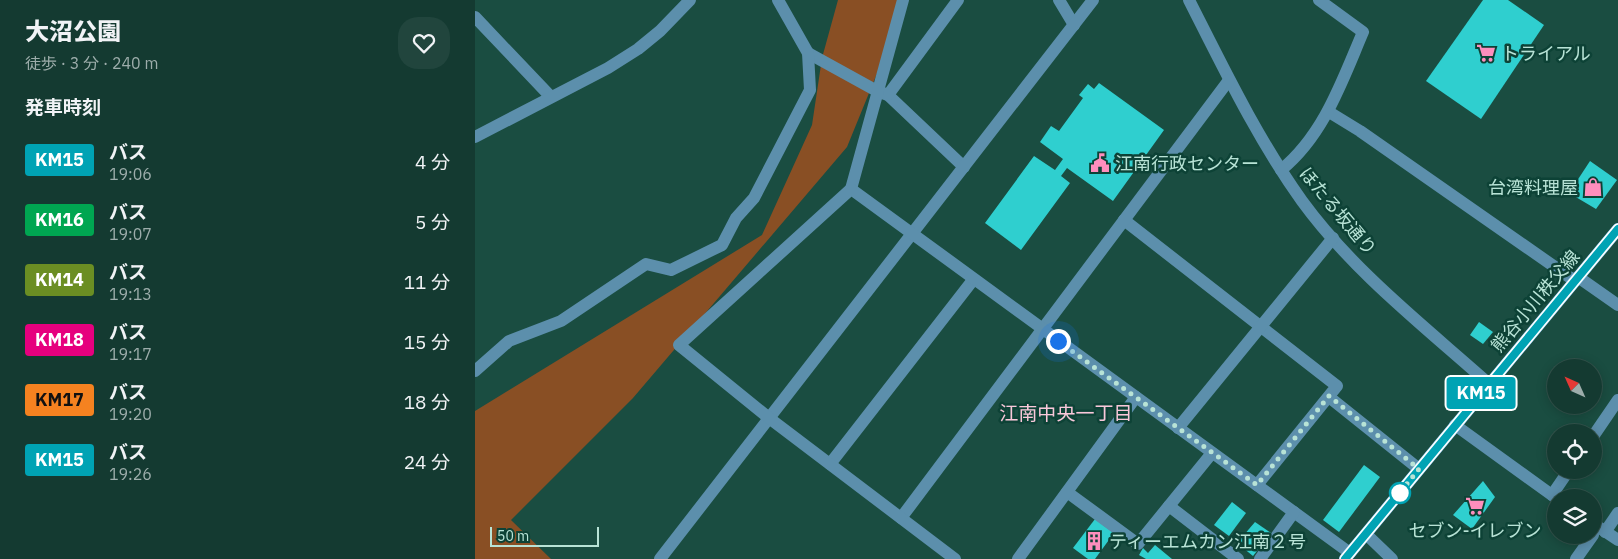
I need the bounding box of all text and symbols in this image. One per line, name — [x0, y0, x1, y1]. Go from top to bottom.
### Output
text: 大沼公園 — [25, 15, 121, 47]
button: heart — [398, 17, 450, 69]
supermarket icon: トライアル — [1475, 42, 1497, 64]
place label: トライアル — [1501, 42, 1591, 65]
text: 徒歩 · 3 分 · 240 m — [25, 53, 158, 73]
text: 発車時刻 — [25, 95, 101, 119]
text: バス — [109, 140, 147, 164]
text: KM15 — [35, 148, 84, 171]
text: 4 分 — [415, 150, 450, 174]
public building icon: 江南行政センター — [1089, 152, 1111, 174]
place label: 江南行政センター — [1115, 152, 1259, 175]
street label: ほたる坂通り — [1294, 162, 1382, 260]
text: 19:06 — [109, 164, 152, 184]
place label: 台湾料理屋 — [1488, 176, 1578, 199]
shop icon: 台湾料理屋 — [1582, 176, 1604, 198]
text: バス — [109, 200, 147, 224]
text: KM16 — [35, 208, 84, 231]
text: 5 分 — [415, 210, 450, 234]
text: 19:07 — [109, 224, 152, 244]
street label: 熊谷小川秩父線 — [1486, 245, 1584, 357]
text: バス — [109, 260, 147, 284]
text: KM14 — [35, 268, 84, 291]
text: 11 分 — [404, 270, 450, 294]
text: 19:13 — [109, 284, 152, 304]
text: バス — [109, 320, 147, 344]
text: KM18 — [35, 328, 84, 351]
your location — [1046, 329, 1071, 354]
text: 15 分 — [404, 330, 450, 354]
text: 19:17 — [109, 344, 152, 364]
north arrow — [1547, 359, 1603, 414]
map controls — [1547, 359, 1602, 544]
line badge: KM15 — [1446, 377, 1516, 409]
text: バス — [109, 380, 147, 404]
text: KM15 — [1457, 381, 1505, 404]
text: KM17 — [35, 388, 84, 411]
text: 18 分 — [404, 390, 450, 414]
district label: 江南中央一丁目 — [999, 401, 1133, 425]
text: 19:20 — [109, 404, 152, 424]
button: locate — [1547, 424, 1602, 479]
text: バス — [109, 440, 147, 464]
text: KM15 — [35, 448, 84, 471]
text: 24 分 — [404, 450, 450, 474]
text: 19:26 — [109, 464, 152, 484]
unlabelled marker — [1389, 482, 1411, 504]
button: layers — [1547, 489, 1602, 544]
supermarket icon: セブン-イレブン — [1464, 495, 1486, 517]
place label: セブン-イレブン — [1408, 519, 1542, 542]
scale bar — [490, 524, 599, 547]
text: 50 m — [497, 527, 529, 545]
building icon: ティーエムカン江南２号 — [1083, 530, 1105, 552]
place label: ティーエムカン江南２号 — [1109, 530, 1306, 553]

